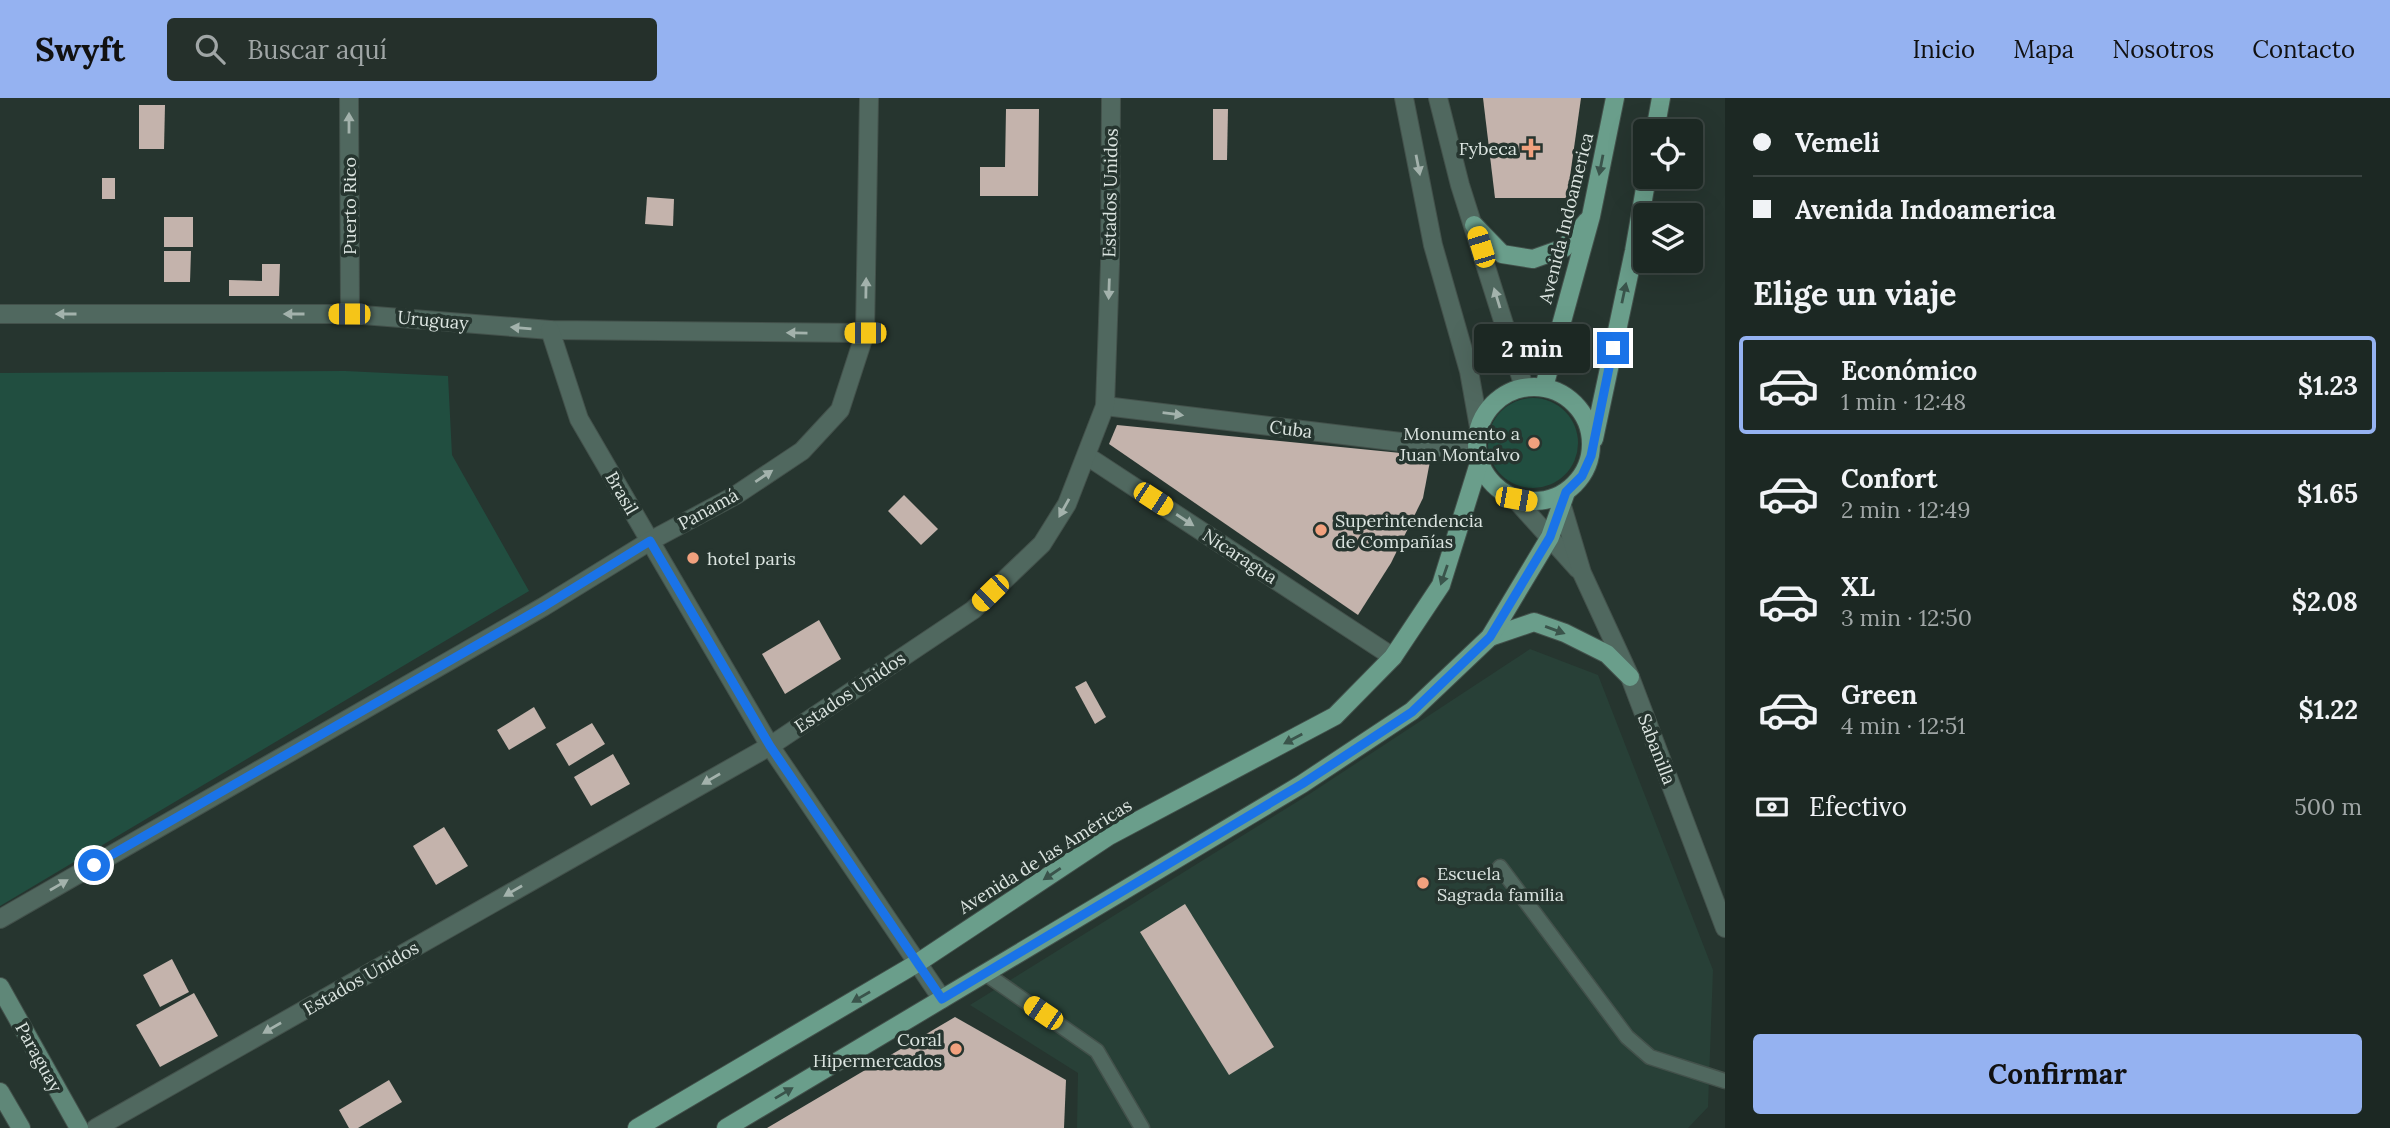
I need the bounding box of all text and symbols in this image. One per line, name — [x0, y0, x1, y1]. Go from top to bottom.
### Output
search box — [167, 18, 657, 81]
text: Swyft — [35, 28, 125, 70]
icon: search — [191, 30, 229, 68]
text: Buscar aquí — [247, 33, 387, 66]
text: Inicio — [1912, 34, 1975, 65]
text: Mapa — [2013, 34, 2074, 65]
text: Nosotros — [2112, 34, 2214, 65]
text: Contacto — [2252, 34, 2355, 65]
one-way arrow — [343, 112, 355, 134]
map controls — [1633, 119, 1703, 273]
button: locate — [1633, 119, 1703, 189]
text: Vemeli — [1795, 126, 1880, 159]
street label: Estados Unidos — [1097, 128, 1123, 258]
street label: Avenida Indoamerica — [1533, 130, 1598, 307]
place label: Fybeca — [1459, 137, 1517, 160]
marker: Fybeca — [1523, 140, 1539, 156]
one-way arrow — [1412, 154, 1423, 176]
one-way arrow — [1596, 154, 1607, 176]
street label: Puerto Rico — [338, 157, 361, 255]
text: Avenida Indoamerica — [1795, 193, 2056, 226]
button: layers — [1633, 203, 1703, 273]
car — [1465, 224, 1498, 270]
text: Elige un viaje — [1753, 273, 1957, 314]
one-way arrow — [860, 276, 872, 298]
one-way arrow — [1103, 278, 1115, 300]
one-way arrow — [1619, 282, 1630, 304]
one-way arrow — [1491, 288, 1501, 309]
car — [329, 304, 371, 325]
street label: Uruguay — [396, 305, 470, 335]
one-way arrow — [55, 308, 77, 320]
one-way arrow — [283, 308, 305, 320]
one-way arrow — [510, 322, 532, 333]
car — [845, 323, 887, 344]
callout: 2 min — [1473, 324, 1588, 372]
one-way arrow — [786, 327, 808, 338]
route end — [1597, 332, 1629, 364]
text: 2 min — [1501, 334, 1563, 363]
icon: car — [1757, 354, 1820, 417]
text: Económico — [1841, 354, 1977, 387]
text: $1.23 — [2298, 369, 2358, 402]
text: 1 min · 12:48 — [1841, 387, 1966, 416]
one-way arrow — [1162, 409, 1184, 420]
street label: Cuba — [1268, 415, 1314, 443]
place label: Monumento a Juan Montalvo — [1398, 422, 1520, 466]
marker: Monumento a Juan Montalvo — [1526, 435, 1542, 451]
icon: car — [1757, 462, 1820, 525]
text: Confort — [1841, 462, 1938, 495]
street label: Brasil — [600, 467, 644, 519]
one-way arrow — [754, 469, 774, 482]
text: $1.65 — [2297, 477, 2358, 510]
car — [1130, 479, 1177, 519]
street label: Panamá — [674, 483, 742, 535]
car — [1494, 485, 1539, 513]
text: 2 min · 12:49 — [1841, 495, 1970, 524]
one-way arrow — [1058, 498, 1070, 517]
place label: Superintendencia de Compañías — [1335, 509, 1483, 553]
one-way arrow — [1175, 514, 1195, 527]
marker: Superintendencia de Compañías — [1313, 522, 1329, 538]
street label: Nicaragua — [1198, 523, 1282, 589]
place label: hotel paris — [707, 547, 796, 570]
marker: hotel paris — [685, 550, 701, 566]
one-way arrow — [1438, 565, 1449, 586]
icon: car — [1757, 570, 1820, 633]
text: XL — [1841, 570, 1875, 603]
car — [968, 571, 1013, 615]
text: $2.08 — [2292, 585, 2358, 618]
text: 3 min · 12:50 — [1841, 603, 1972, 632]
one-way arrow — [1544, 625, 1565, 636]
street label: Estados Unidos — [790, 646, 910, 738]
icon: car — [1757, 678, 1820, 741]
text: Green — [1841, 678, 1917, 711]
text: $1.22 — [2298, 693, 2358, 726]
street label: Sabanilla — [1633, 710, 1681, 788]
text: 4 min · 12:51 — [1841, 711, 1966, 740]
one-way arrow — [1283, 733, 1303, 744]
one-way arrow — [701, 773, 721, 785]
icon: cash — [1753, 788, 1791, 826]
text: Efectivo — [1809, 790, 1907, 823]
text: 500 m — [2294, 792, 2362, 821]
street label: Avenida de las Américas — [953, 793, 1136, 919]
route start — [78, 849, 110, 881]
place label: Escuela Sagrada familia — [1437, 862, 1564, 906]
one-way arrow — [1043, 867, 1061, 881]
marker: Escuela Sagrada familia — [1415, 875, 1431, 891]
one-way arrow — [50, 879, 69, 891]
one-way arrow — [503, 885, 523, 897]
street label: Estados Unidos — [299, 936, 423, 1020]
one-way arrow — [851, 990, 870, 1003]
car — [1020, 993, 1067, 1033]
street label: Paraguay — [10, 1018, 68, 1096]
one-way arrow — [263, 1022, 282, 1034]
place label: Coral Hipermercados — [813, 1028, 942, 1072]
button: Confirmar — [1753, 1034, 2362, 1114]
marker: Coral Hipermercados — [948, 1041, 964, 1057]
one-way arrow — [775, 1087, 794, 1099]

